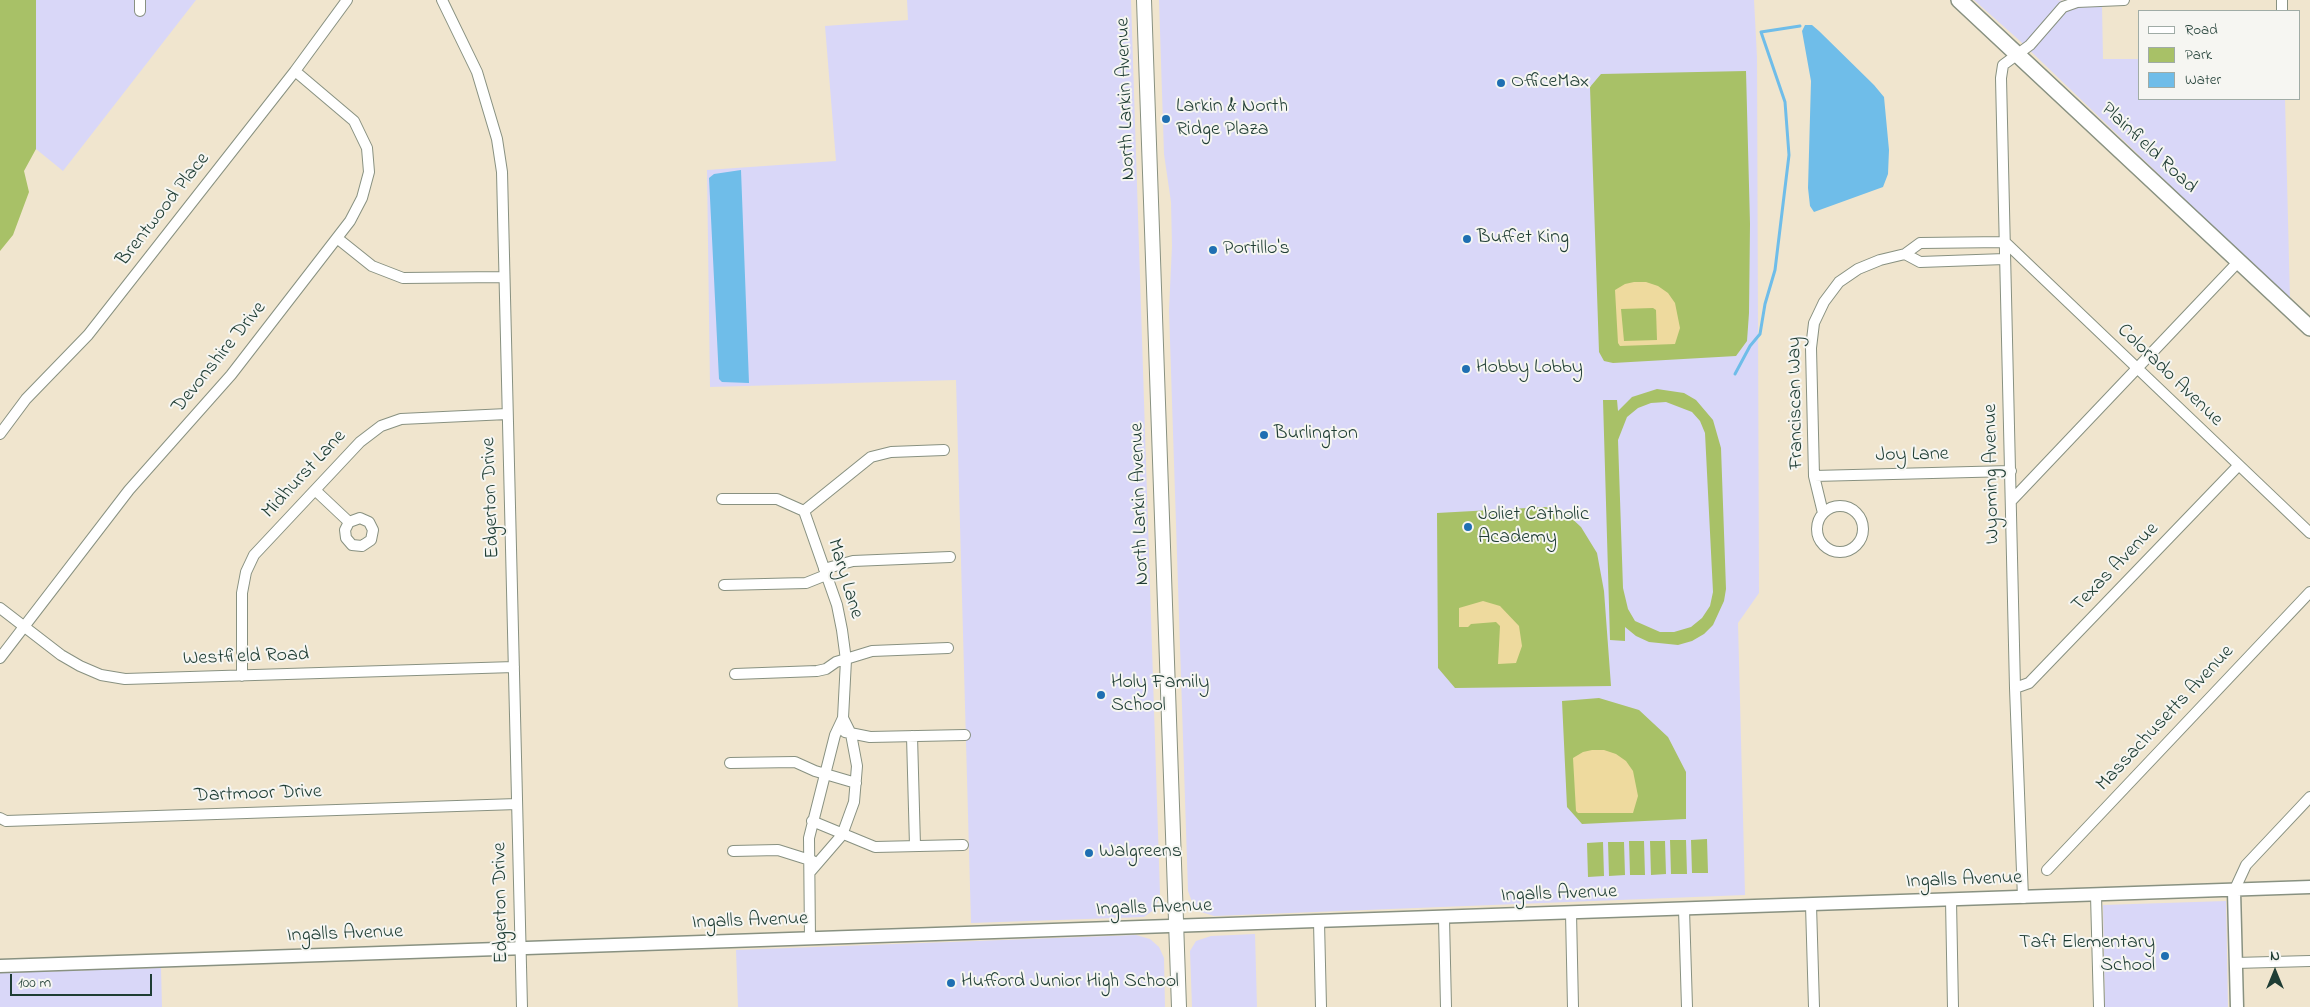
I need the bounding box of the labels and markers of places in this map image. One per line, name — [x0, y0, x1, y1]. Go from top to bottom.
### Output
place label: OfficeMax — [1511, 71, 1589, 95]
marker: OfficeMax — [1495, 77, 1507, 89]
place label: Larkin & North Ridge Plaza — [1176, 96, 1288, 143]
marker: Larkin & North Ridge Plaza — [1160, 113, 1172, 125]
place label: Buffet King — [1477, 227, 1569, 251]
marker: Buffet King — [1461, 233, 1473, 245]
place label: Portillo's — [1223, 238, 1290, 262]
marker: Portillo's — [1207, 244, 1219, 256]
place label: Hobby Lobby — [1476, 357, 1583, 381]
marker: Hobby Lobby — [1460, 363, 1472, 375]
place label: Burlington — [1274, 423, 1358, 447]
marker: Burlington — [1258, 429, 1270, 441]
place label: Joliet Catholic Academy — [1478, 504, 1589, 551]
marker: Joliet Catholic Academy — [1462, 521, 1474, 533]
place label: Holy Family School — [1111, 672, 1209, 719]
marker: Holy Family School — [1095, 689, 1107, 701]
place label: Walgreens — [1099, 841, 1182, 865]
marker: Walgreens — [1083, 847, 1095, 859]
place label: Taft Elementary School — [2019, 932, 2155, 979]
marker: Taft Elementary School — [2159, 950, 2171, 962]
place label: Hufford Junior High School — [961, 971, 1179, 995]
marker: Hufford Junior High School — [945, 977, 957, 989]

